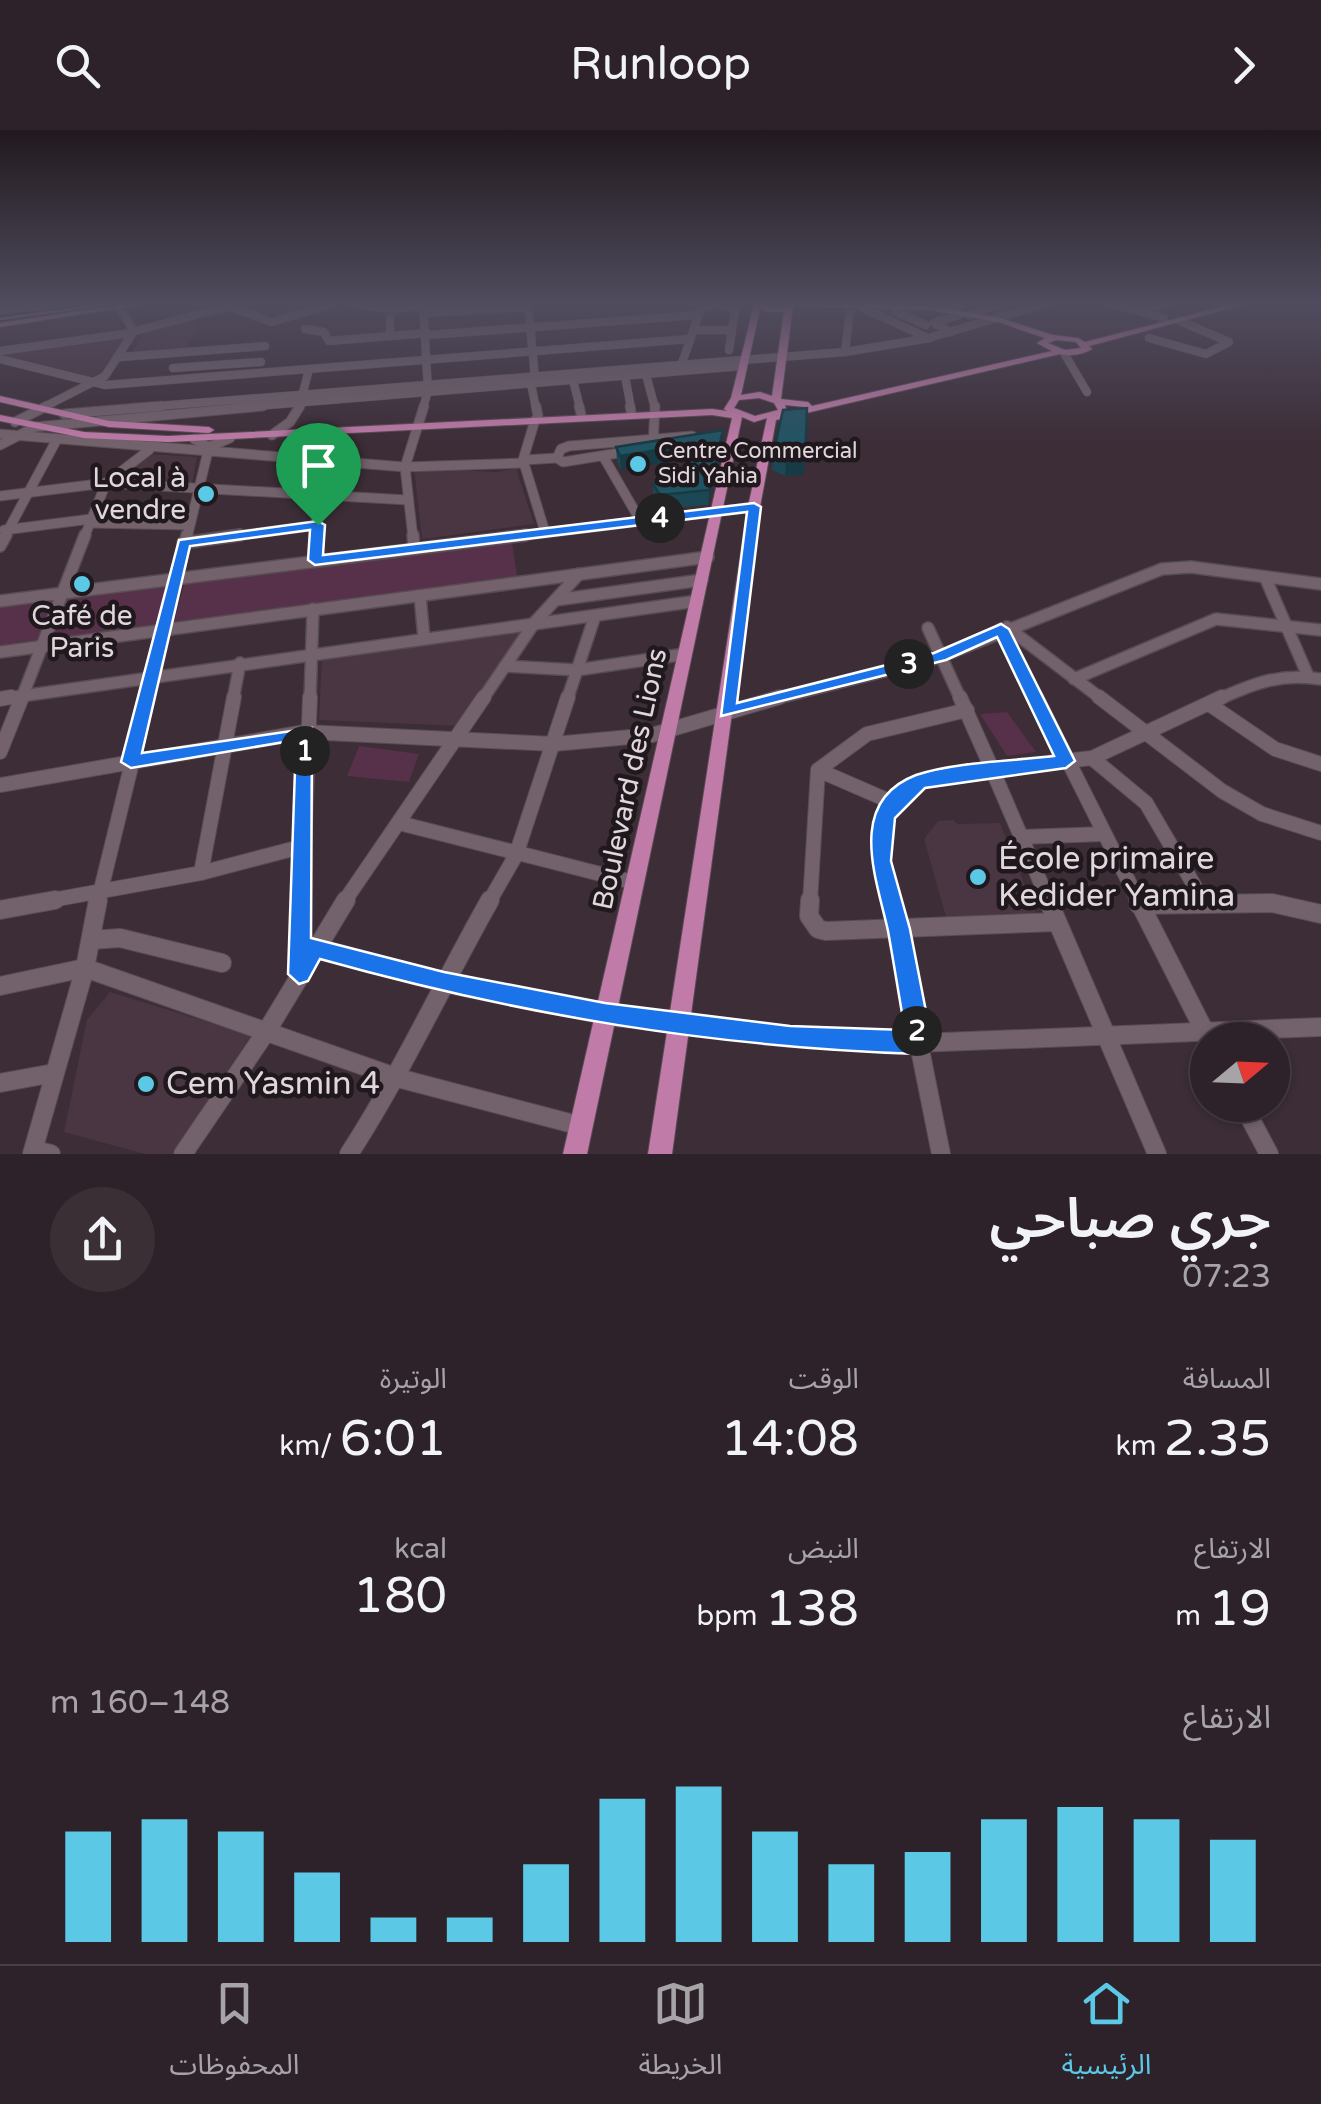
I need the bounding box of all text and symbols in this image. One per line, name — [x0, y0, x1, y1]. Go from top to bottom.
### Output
icon: search — [50, 38, 105, 93]
text: Runloop — [570, 38, 751, 92]
icon: forward — [1216, 38, 1271, 93]
pin — [276, 423, 361, 526]
icon: arrive — [291, 438, 346, 493]
place label: Centre Commercial Sidi Yahia — [658, 438, 858, 489]
marker: Centre Commercial Sidi Yahia — [627, 453, 649, 475]
place label: Local à vendre — [92, 461, 186, 527]
marker: Local à vendre — [195, 483, 217, 505]
pin: 4 — [635, 493, 685, 543]
text: 4 — [651, 501, 669, 535]
marker: Café de Paris — [71, 573, 93, 595]
place label: Café de Paris — [31, 599, 133, 665]
pin: 3 — [884, 639, 934, 689]
street label: Boulevard des Lions — [586, 645, 674, 913]
text: 3 — [900, 647, 918, 681]
pin: 1 — [280, 726, 330, 776]
text: 1 — [296, 734, 314, 768]
place label: École primaire Kedider Yamina — [998, 840, 1235, 915]
marker: École primaire Kedider Yamina — [967, 866, 989, 888]
pin: 2 — [892, 1006, 942, 1056]
text: 2 — [908, 1014, 926, 1048]
north arrow — [1190, 1022, 1290, 1122]
map controls — [1190, 1022, 1290, 1122]
place label: Cem Yasmin 4 — [166, 1065, 380, 1103]
marker: Cem Yasmin 4 — [135, 1073, 157, 1095]
button: share — [50, 1187, 155, 1292]
text: جري صباحي — [990, 1187, 1271, 1253]
text: 07:23 — [1182, 1258, 1271, 1296]
text: الوتيرة — [380, 1362, 447, 1396]
text: الوقت — [789, 1362, 859, 1396]
text: المسافة — [1183, 1362, 1271, 1396]
text: 6:01 — [340, 1409, 447, 1469]
text: 14:08 — [720, 1409, 859, 1469]
text: 2.35 — [1164, 1409, 1271, 1469]
text: /km — [279, 1429, 340, 1463]
text: km — [1116, 1429, 1164, 1463]
text: kcal — [394, 1532, 447, 1566]
text: النبض — [788, 1532, 859, 1566]
text: الارتفاع — [1194, 1532, 1271, 1566]
text: 180 — [353, 1566, 447, 1626]
text: 138 — [765, 1579, 859, 1639]
text: 19 — [1208, 1579, 1271, 1639]
text: bpm — [696, 1599, 765, 1633]
text: m — [1175, 1599, 1208, 1633]
text: 148–160 m — [50, 1684, 230, 1722]
text: الارتفاع — [1183, 1699, 1271, 1737]
tab: المحفوظات — [170, 1976, 300, 2095]
tab: الخريطة — [639, 1976, 722, 2095]
tab: الرئيسية — [1061, 1976, 1151, 2095]

